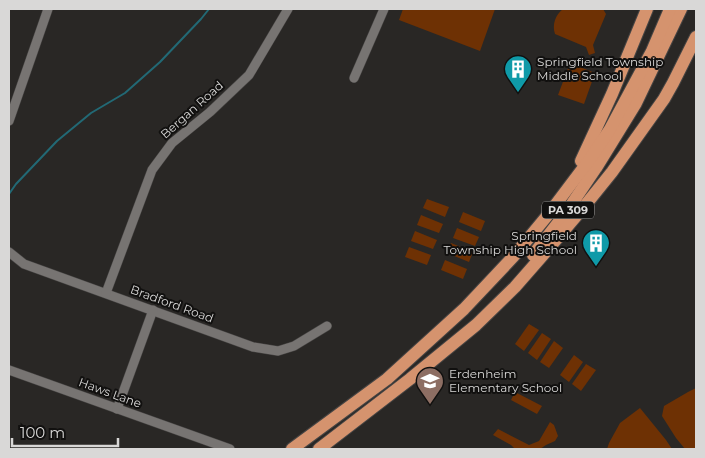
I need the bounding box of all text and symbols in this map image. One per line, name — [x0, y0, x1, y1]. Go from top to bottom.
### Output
building icon: Springfield Township Middle School — [503, 54, 533, 93]
place label: Springfield Township Middle School — [537, 54, 663, 83]
street label: Bergan Road — [157, 78, 226, 142]
road number: PA 309 — [542, 202, 594, 218]
place label: Springfield Township High School — [443, 228, 577, 257]
building icon: Springfield Township High School — [581, 228, 611, 267]
street label: Bradford Road — [129, 282, 216, 326]
school or university icon: Erdenheim Elementary School — [415, 366, 445, 405]
place label: Erdenheim Elementary School — [449, 366, 562, 395]
street label: Haws Lane — [77, 374, 144, 411]
scale bar — [12, 416, 119, 448]
text: 100 m — [20, 423, 65, 442]

